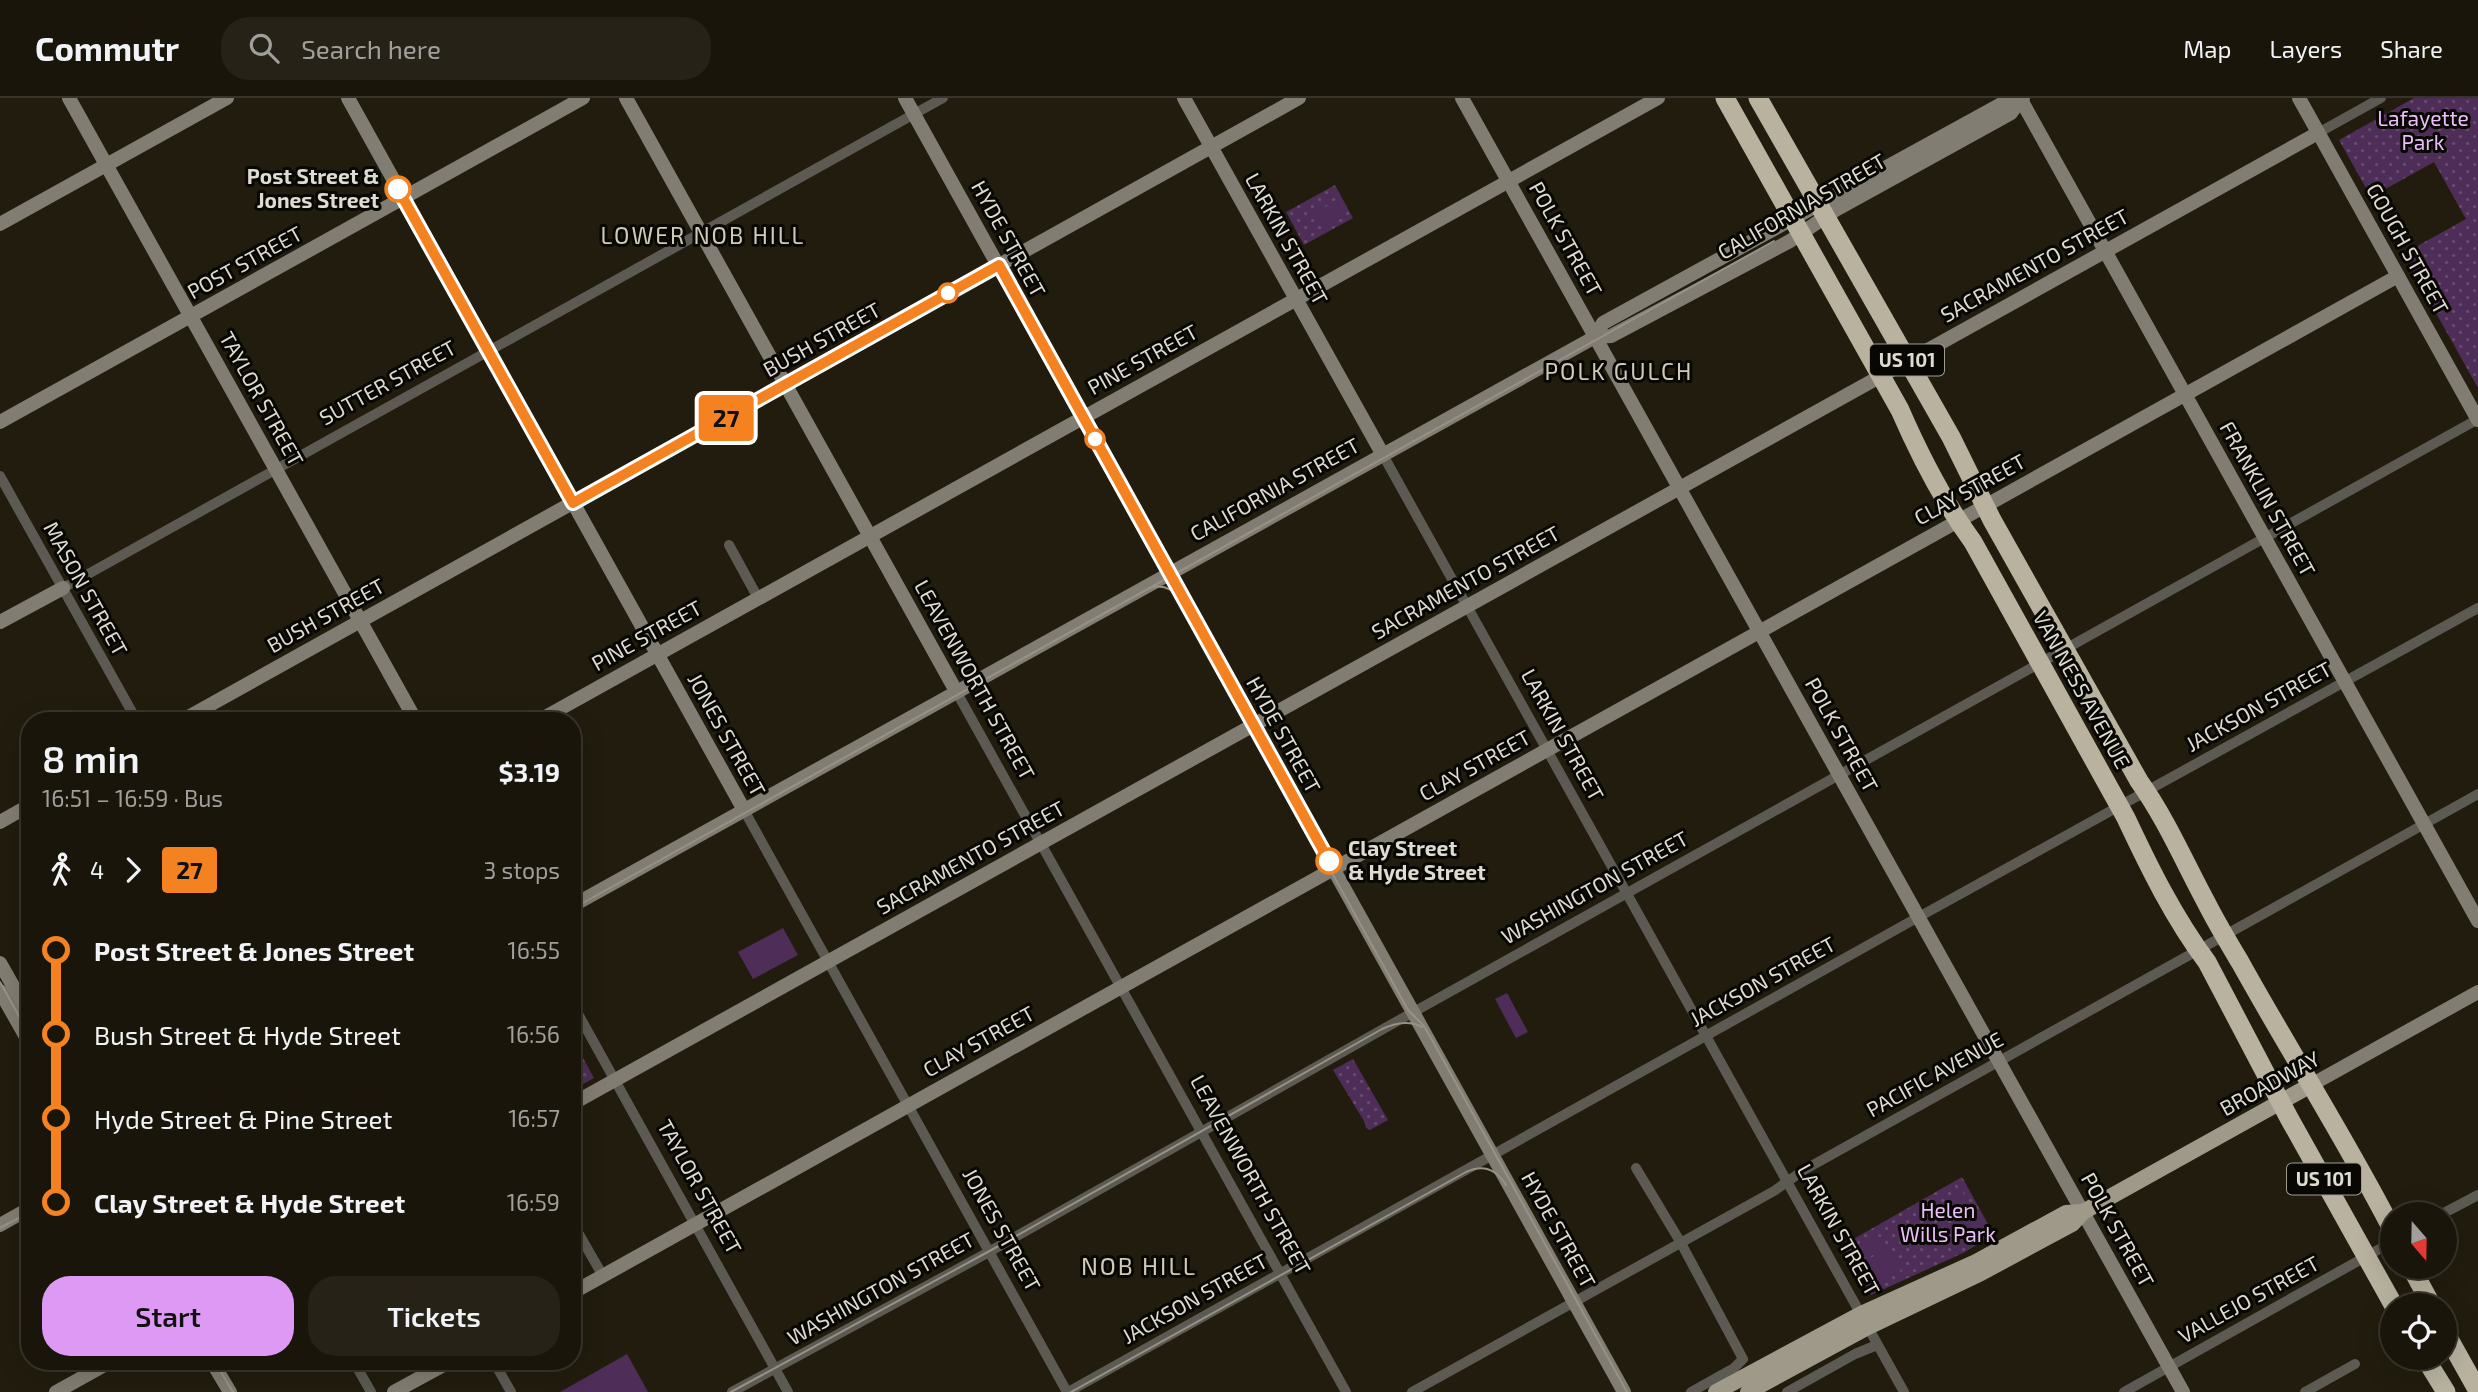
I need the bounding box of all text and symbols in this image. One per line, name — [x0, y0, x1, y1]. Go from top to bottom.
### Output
search box — [221, 17, 711, 80]
text: Commutr — [35, 28, 179, 68]
icon: search — [245, 29, 283, 67]
text: Search here — [301, 33, 441, 64]
text: Map — [2183, 34, 2231, 63]
text: Layers — [2269, 34, 2342, 63]
text: Share — [2380, 34, 2443, 63]
park label: Lafayette Park — [2377, 105, 2469, 154]
street label: CALIFORNIA STREET — [1713, 147, 1890, 264]
place label: Post Street & Jones Street — [247, 163, 379, 212]
street label: LARKIN STREET — [1241, 168, 1334, 309]
marker: Post Street & Jones Street — [385, 176, 411, 202]
street label: HYDE STREET — [967, 176, 1052, 301]
street label: POLK STREET — [1525, 177, 1608, 300]
street label: GOUGH STREET — [2362, 178, 2455, 318]
street label: SACRAMENTO STREET — [1936, 203, 2133, 327]
street label: POST STREET — [183, 220, 306, 303]
district label: LOWER NOB HILL — [601, 221, 805, 249]
unlabelled marker — [938, 283, 958, 303]
street label: BUSH STREET — [758, 296, 884, 381]
street label: PINE STREET — [1083, 318, 1202, 399]
street label: TAYLOR STREET — [215, 327, 310, 470]
street label: SUTTER STREET — [315, 334, 460, 430]
road number: US 101 — [1870, 344, 1944, 376]
district label: POLK GULCH — [1545, 357, 1693, 385]
line badge: 27 — [694, 395, 758, 441]
text: 27 — [713, 403, 739, 432]
street label: FRANKLIN STREET — [2215, 417, 2321, 580]
unlabelled marker — [1085, 429, 1105, 449]
street label: CALIFORNIA STREET — [1185, 432, 1363, 546]
street label: CLAY STREET — [1909, 448, 2029, 530]
street label: MASON STREET — [39, 517, 133, 660]
street label: SACRAMENTO STREET — [1367, 520, 1564, 644]
street label: BUSH STREET — [262, 572, 388, 657]
street label: LEAVENWORTH STREET — [910, 575, 1041, 784]
street label: PINE STREET — [587, 594, 706, 675]
street label: VAN NESS AVENUE — [2029, 606, 2136, 772]
street label: JACKSON STREET — [2181, 655, 2335, 756]
street label: LARKIN STREET — [1517, 664, 1610, 805]
street label: JONES STREET — [683, 668, 771, 800]
street label: HYDE STREET — [1242, 672, 1327, 797]
street label: POLK STREET — [1801, 673, 1884, 796]
street label: CLAY STREET — [1414, 724, 1534, 806]
text: 8 min — [42, 735, 140, 781]
text: $3.19 — [498, 756, 560, 787]
text: 16:51 – 16:59 · Bus — [42, 784, 223, 812]
street label: SACRAMENTO STREET — [872, 795, 1069, 919]
street label: WASHINGTON STREET — [1496, 825, 1692, 948]
place label: Clay Street & Hyde Street — [1348, 835, 1486, 885]
marker: Clay Street & Hyde Street — [1316, 848, 1342, 874]
icon: walk — [42, 851, 80, 889]
icon: forward — [114, 851, 152, 889]
text: 27 — [176, 855, 203, 884]
text: 4 — [90, 856, 104, 884]
text: 3 stops — [484, 856, 560, 884]
street label: JACKSON STREET — [1685, 930, 1839, 1031]
text: Post Street & Jones Street — [94, 935, 414, 966]
text: 16:55 — [508, 936, 560, 964]
street label: CLAY STREET — [918, 1000, 1038, 1082]
text: Bush Street & Hyde Street — [94, 1019, 401, 1050]
text: 16:56 — [507, 1020, 560, 1048]
street label: PACIFIC AVENUE — [1862, 1026, 2007, 1122]
street label: BROADWAY — [2215, 1045, 2324, 1120]
street label: LEAVENWORTH STREET — [1186, 1070, 1317, 1279]
text: Hyde Street & Pine Street — [94, 1103, 392, 1134]
text: 16:57 — [508, 1104, 560, 1132]
street label: TAYLOR STREET — [653, 1115, 748, 1258]
street label: LARKIN STREET — [1793, 1159, 1886, 1300]
street label: JONES STREET — [958, 1163, 1046, 1295]
road number: US 101 — [2287, 1163, 2361, 1194]
street label: HYDE STREET — [1517, 1167, 1602, 1292]
street label: POLK STREET — [2077, 1168, 2160, 1291]
text: Clay Street & Hyde Street — [94, 1187, 405, 1218]
text: 16:59 — [507, 1188, 560, 1216]
park label: Helen Wills Park — [1900, 1197, 1996, 1246]
north arrow — [2380, 1202, 2457, 1279]
map controls — [2380, 1202, 2457, 1370]
street label: WASHINGTON STREET — [782, 1226, 978, 1349]
street label: JACKSON STREET — [1117, 1247, 1271, 1348]
street label: VALLEJO STREET — [2174, 1250, 2323, 1348]
district label: NOB HILL — [1081, 1251, 1197, 1280]
button: Start — [42, 1276, 294, 1356]
button: Tickets — [308, 1276, 560, 1356]
button: locate — [2380, 1293, 2457, 1370]

